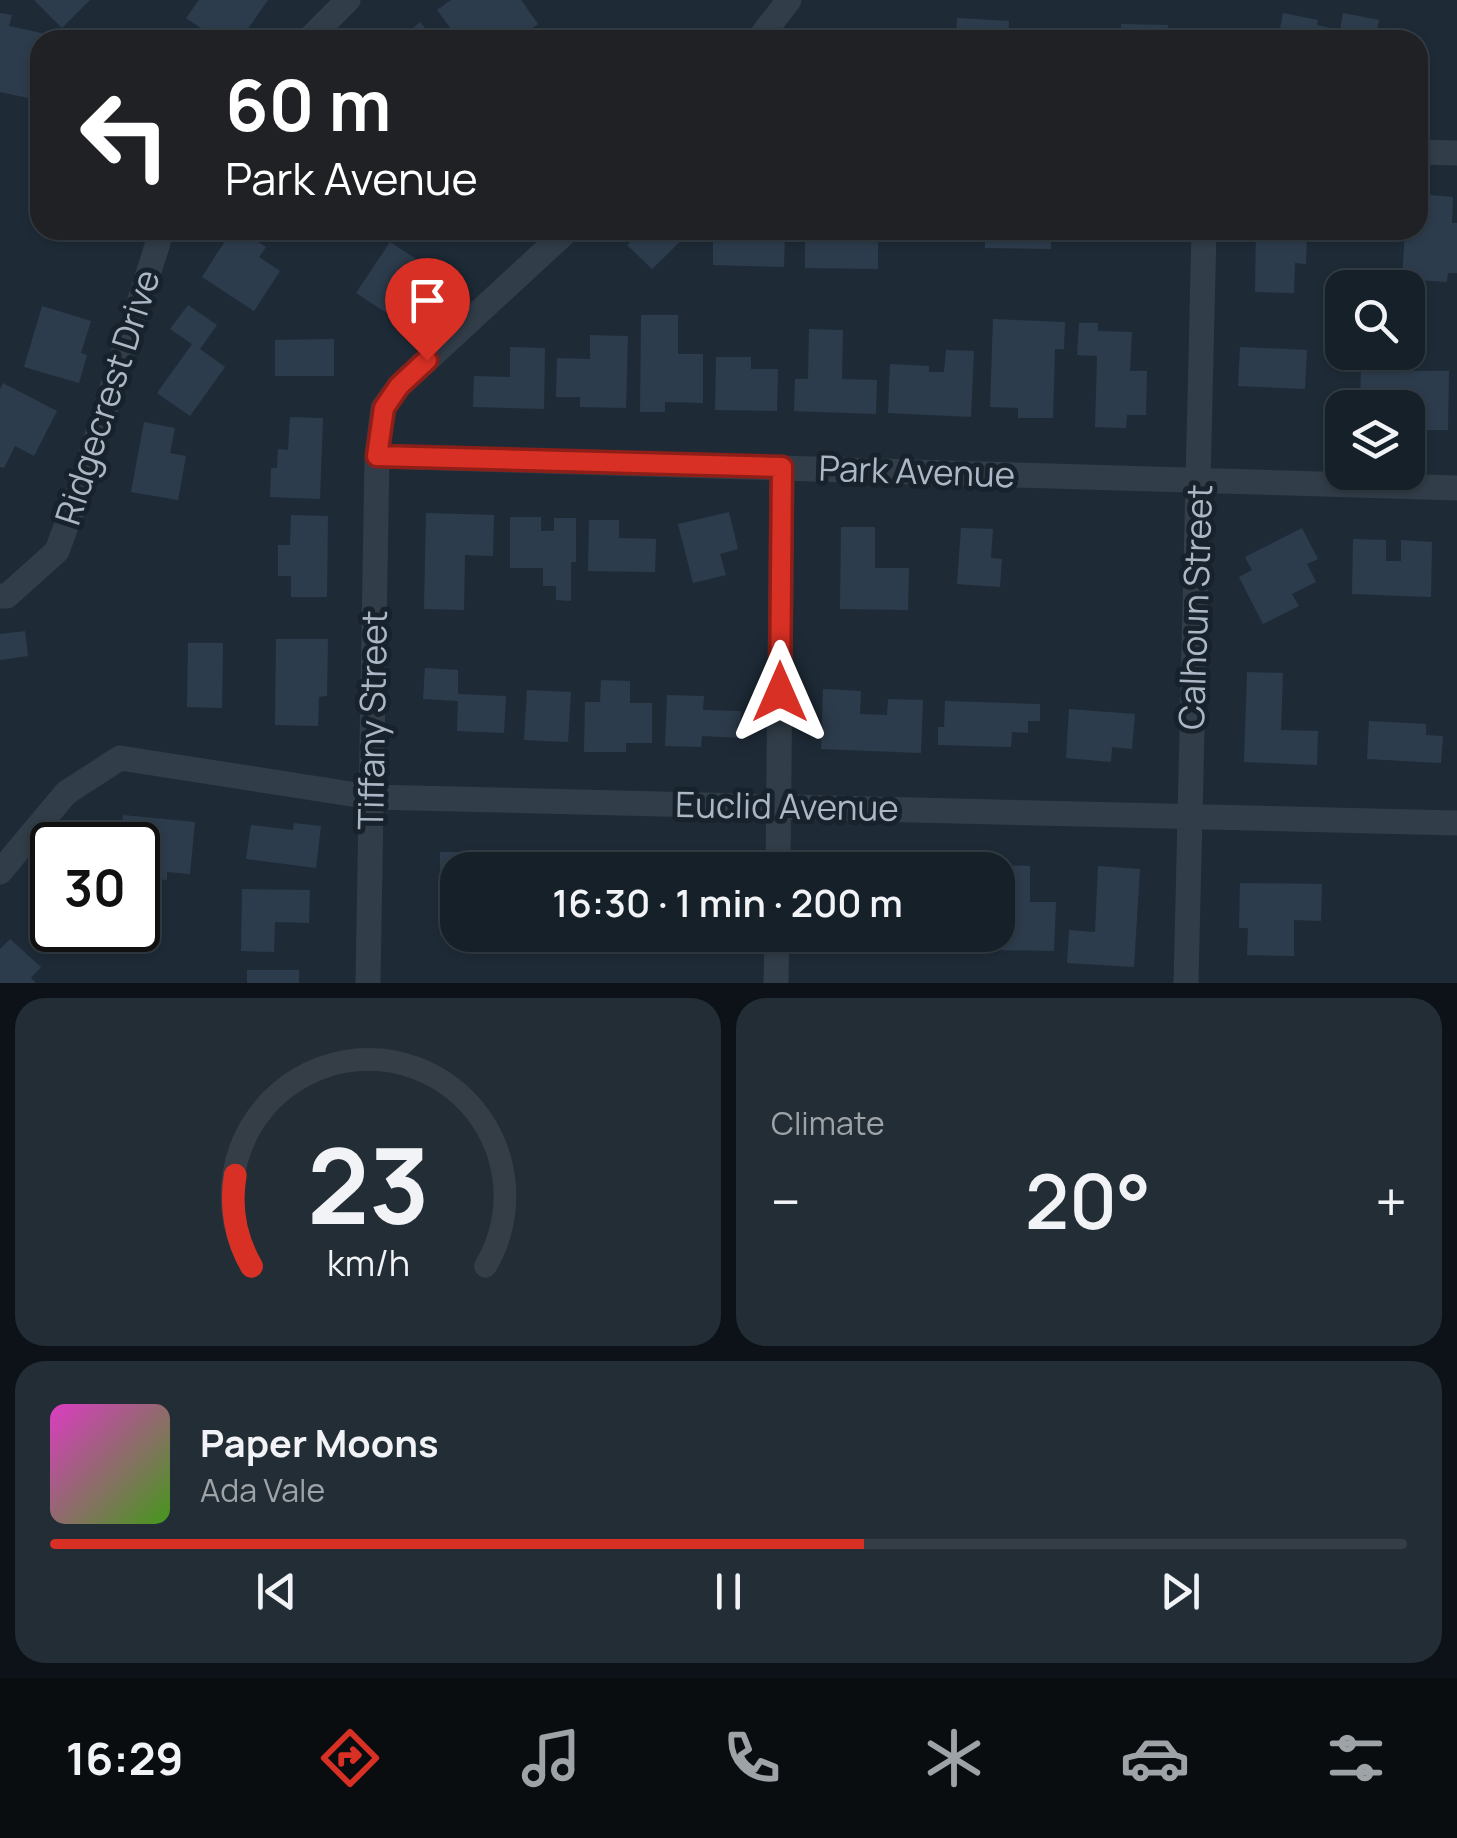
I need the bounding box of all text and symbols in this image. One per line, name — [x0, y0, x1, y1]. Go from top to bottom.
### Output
text: 60 m — [225, 56, 392, 152]
icon: left — [60, 70, 190, 200]
text: Park Avenue — [225, 147, 478, 209]
pin — [385, 258, 470, 361]
street label: Ridgecrest Drive — [43, 263, 171, 531]
map controls — [1325, 270, 1425, 490]
button: search — [1325, 270, 1425, 370]
icon: arrive — [400, 273, 455, 328]
button: layers — [1325, 390, 1425, 490]
street label: Park Avenue — [818, 444, 1016, 498]
street label: Calhoun Street — [1167, 483, 1223, 731]
street label: Tiffany Street — [346, 610, 398, 830]
position arrow — [728, 640, 832, 744]
street label: Euclid Avenue — [675, 780, 899, 832]
speed limit sign: 30 — [30, 822, 160, 952]
text: 16:30 · 1 min · 200 m — [552, 876, 903, 928]
text: Climate — [771, 1101, 885, 1145]
text: 23 — [307, 1113, 429, 1255]
text: 20° — [1025, 1149, 1151, 1252]
text: − — [771, 1163, 801, 1239]
text: + — [1375, 1163, 1407, 1239]
text: km/h — [326, 1238, 410, 1287]
text: Paper Moons — [200, 1416, 439, 1468]
text: Ada Vale — [200, 1468, 325, 1512]
icon: previous — [249, 1564, 304, 1619]
icon: pause — [701, 1564, 756, 1619]
icon: next — [1153, 1564, 1208, 1619]
icon: directions — [315, 1723, 385, 1793]
icon: music — [516, 1723, 586, 1793]
icon: phone — [717, 1723, 787, 1793]
icon: climate — [919, 1723, 989, 1793]
icon: car — [1120, 1723, 1190, 1793]
icon: filters — [1321, 1723, 1391, 1793]
text: 16:29 — [66, 1727, 184, 1789]

